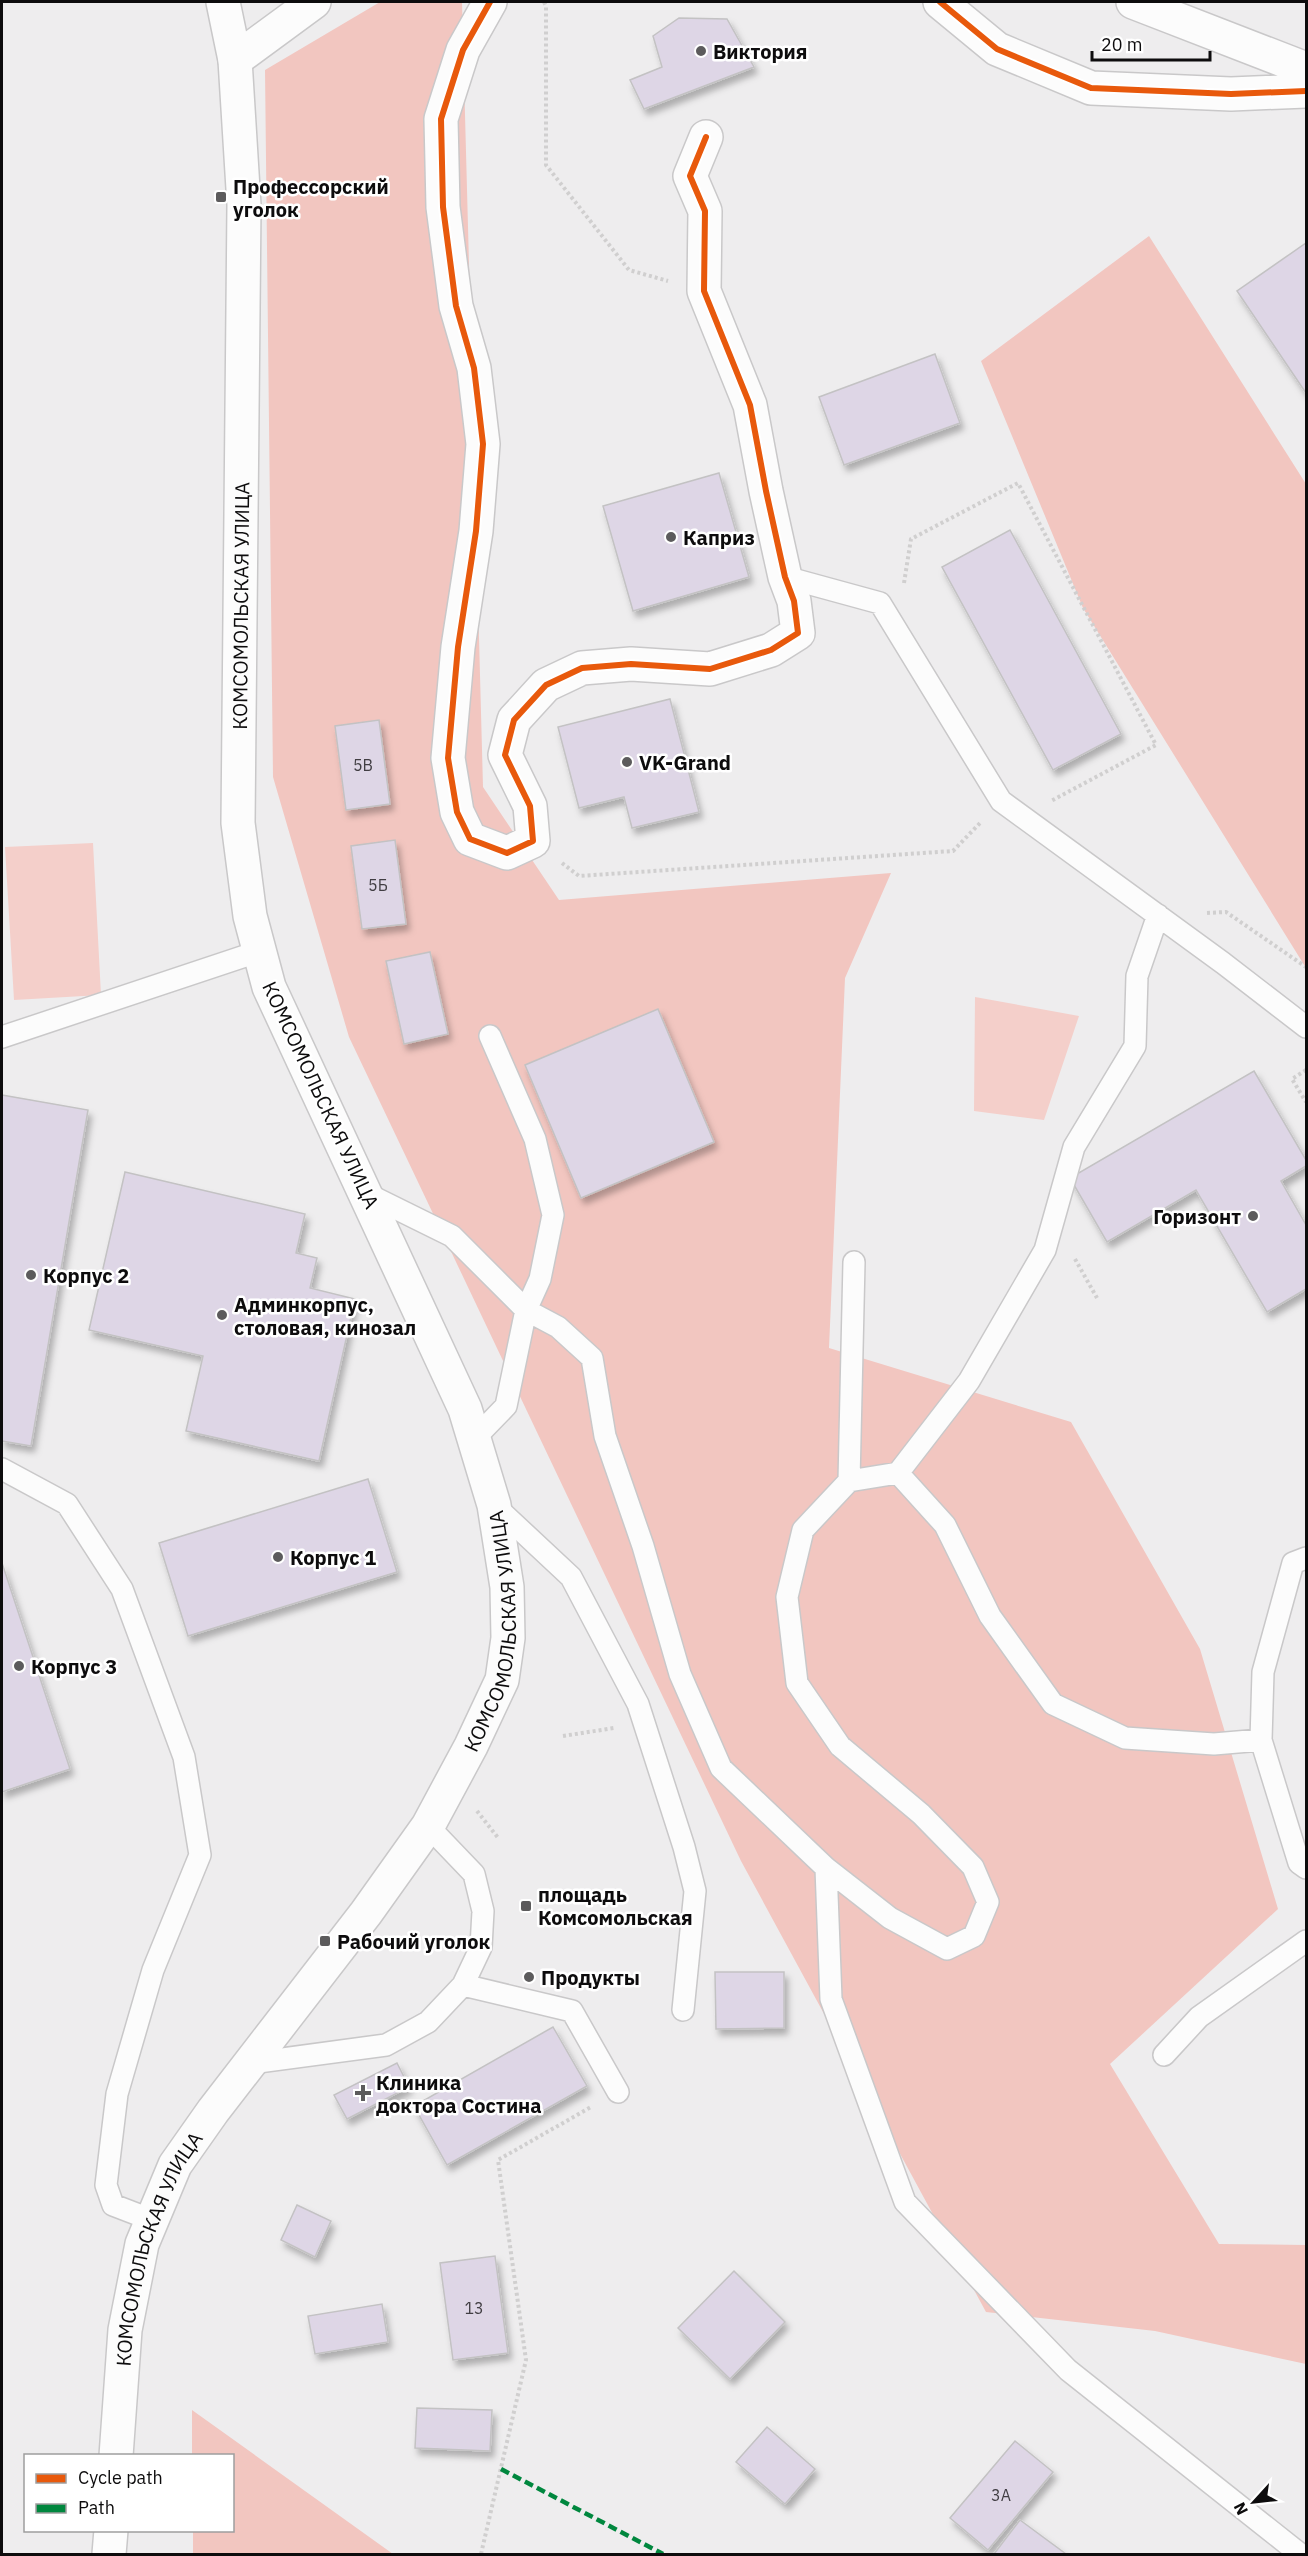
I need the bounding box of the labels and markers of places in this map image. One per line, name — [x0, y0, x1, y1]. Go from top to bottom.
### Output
place label: Виктория — [713, 38, 808, 65]
marker: Виктория — [694, 44, 708, 58]
place label: Профессорский уголок — [233, 173, 389, 223]
marker: Профессорский уголок — [214, 190, 228, 204]
place label: Каприз — [683, 524, 755, 551]
marker: Каприз — [664, 530, 678, 544]
place label: VK-Grand — [639, 749, 731, 776]
marker: VK-Grand — [620, 755, 634, 769]
place label: Горизонт — [1153, 1203, 1241, 1230]
marker: Горизонт — [1246, 1209, 1260, 1223]
place label: Корпус 2 — [43, 1262, 129, 1289]
marker: Корпус 2 — [24, 1268, 38, 1282]
place label: Админкорпус, столовая, кинозал — [234, 1291, 416, 1341]
marker: Админкорпус, столовая, кинозал — [215, 1308, 229, 1322]
place label: Корпус 1 — [290, 1544, 376, 1571]
marker: Корпус 1 — [271, 1550, 285, 1564]
place label: Корпус 3 — [31, 1653, 117, 1680]
marker: Корпус 3 — [12, 1659, 26, 1673]
place label: площадь Комсомольская — [538, 1881, 693, 1931]
marker: площадь Комсомольская — [519, 1899, 533, 1913]
place label: Рабочий уголок — [337, 1928, 491, 1955]
marker: Рабочий уголок — [318, 1934, 332, 1948]
place label: Продукты — [541, 1964, 640, 1991]
marker: Продукты — [522, 1970, 536, 1984]
place label: Клиника доктора Состина — [376, 2069, 542, 2119]
marker: Клиника доктора Состина — [354, 2084, 372, 2102]

